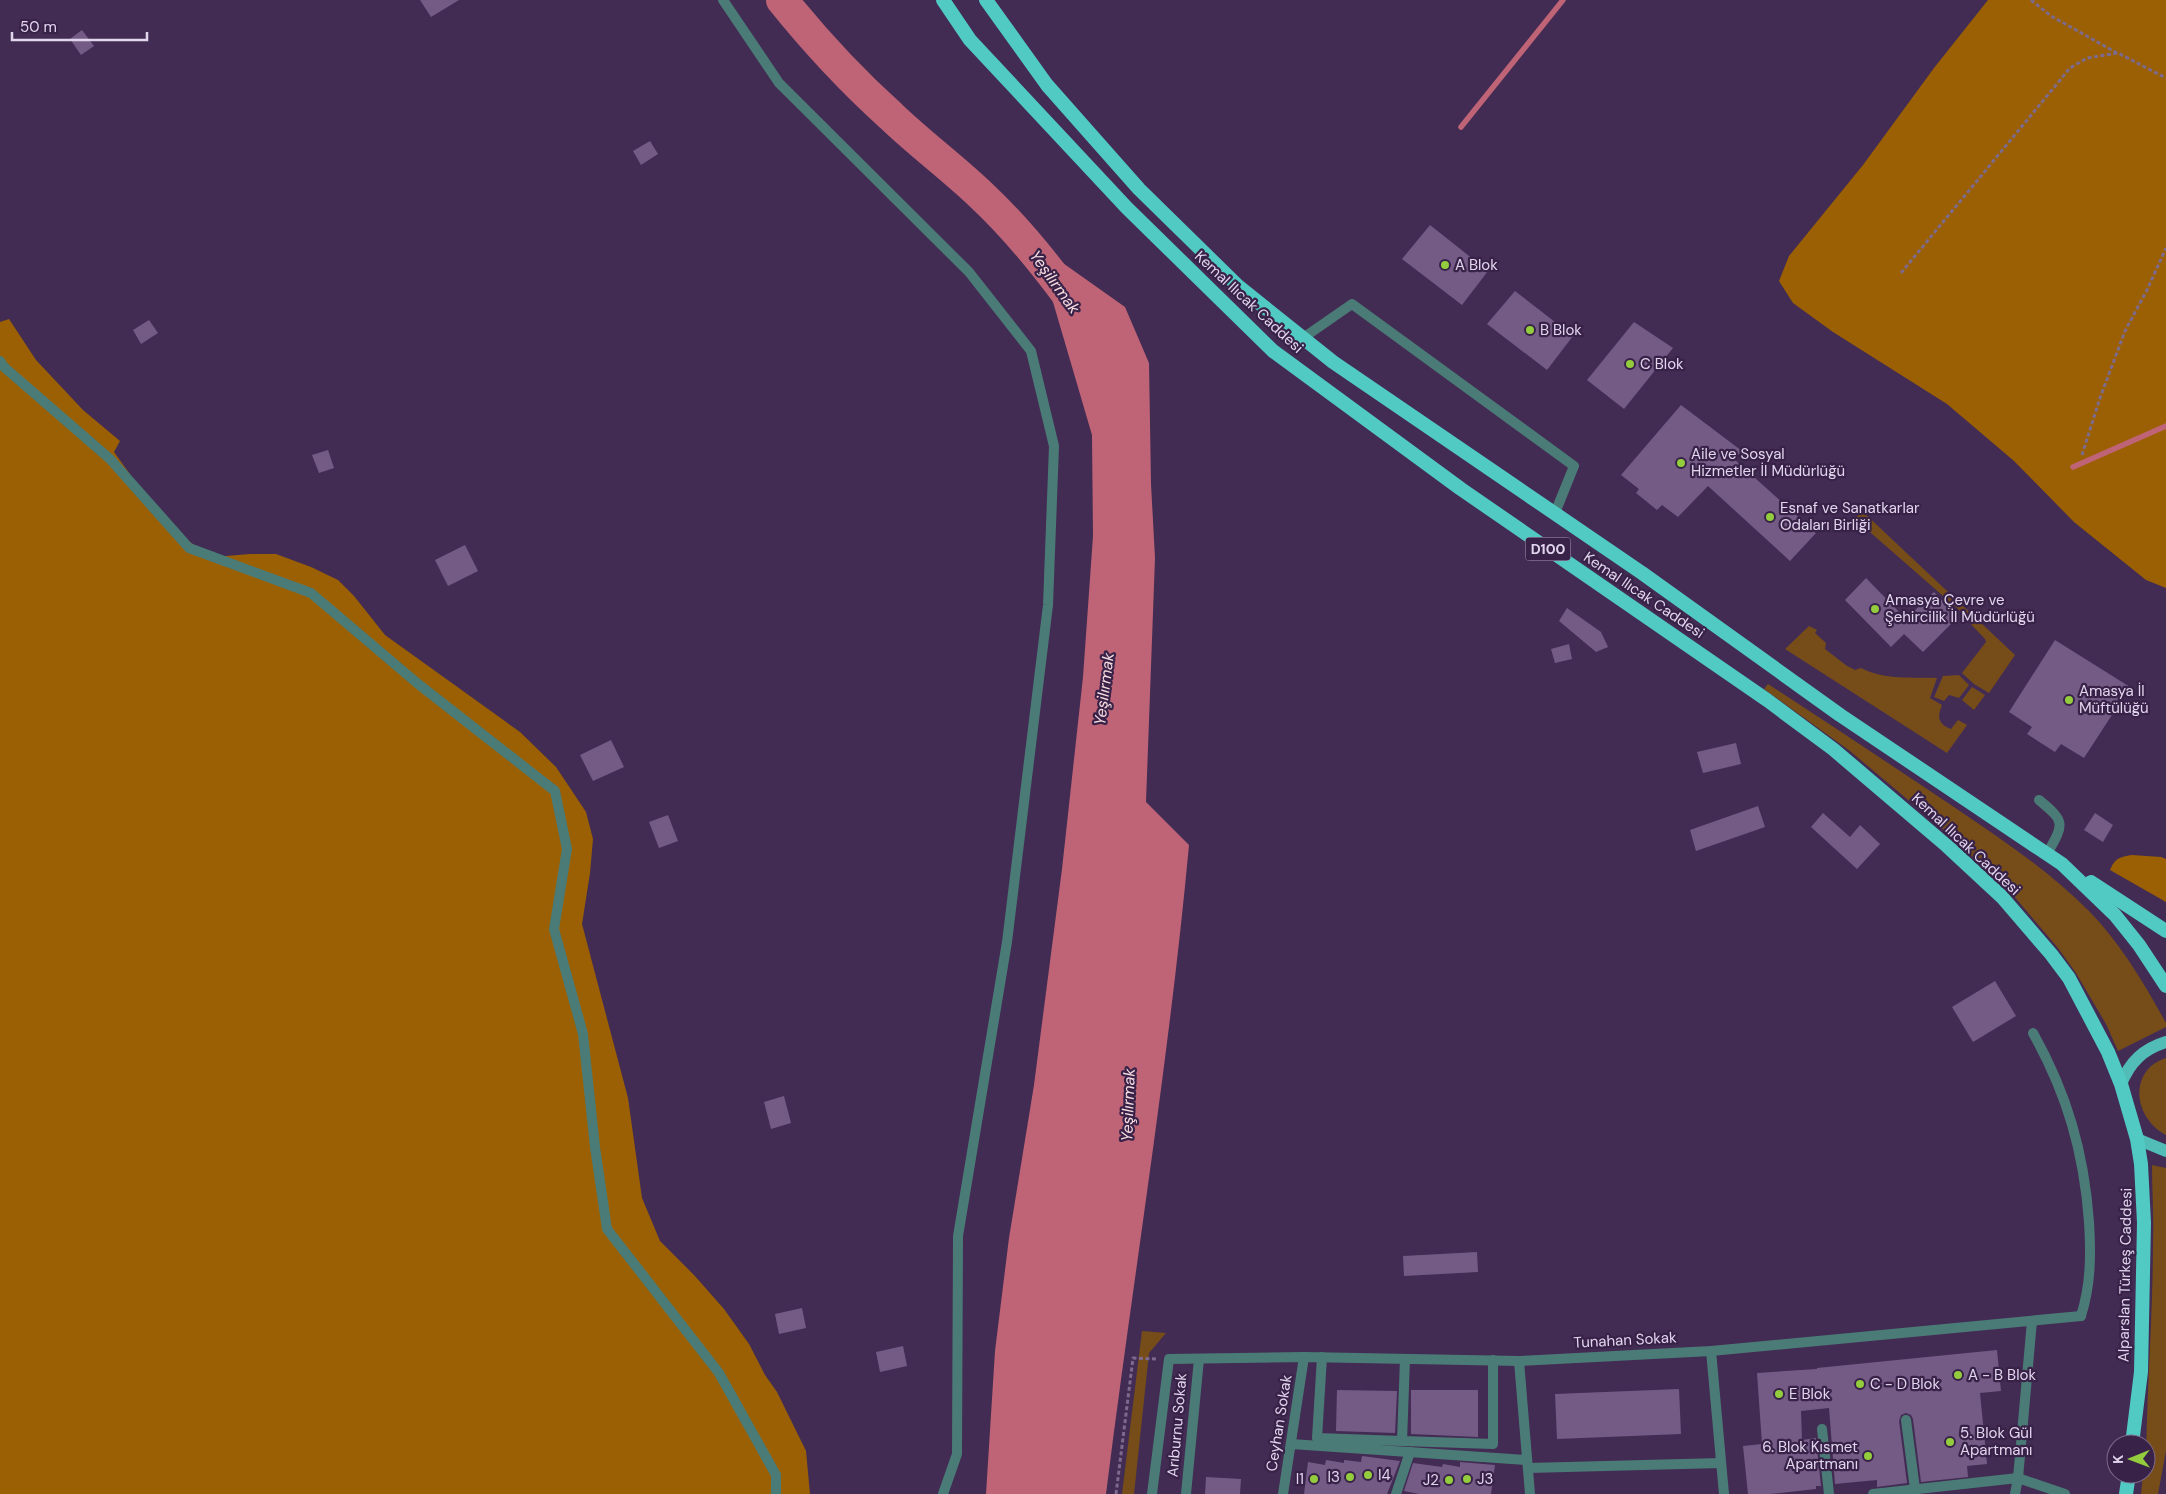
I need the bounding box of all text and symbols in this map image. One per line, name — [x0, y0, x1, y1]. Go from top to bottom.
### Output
scale bar — [12, 10, 148, 42]
text: 50 m — [20, 17, 57, 37]
water label: Yeşilırmak — [1025, 246, 1086, 319]
street label: Kemal Ilıcak Caddesi — [1190, 246, 1308, 358]
place label: A Blok — [1455, 255, 1498, 275]
marker: A Blok — [1439, 259, 1451, 271]
place label: B Blok — [1540, 320, 1582, 340]
marker: B Blok — [1524, 324, 1536, 336]
place label: C Blok — [1640, 354, 1684, 374]
marker: C Blok — [1624, 358, 1636, 370]
place label: Aile ve Sosyal Hizmetler İl Müdürlüğü — [1691, 444, 1845, 481]
marker: Aile ve Sosyal Hizmetler İl Müdürlüğü — [1675, 457, 1687, 469]
place label: Esnaf ve Sanatkarlar Odaları Birliği — [1780, 498, 1920, 535]
marker: Esnaf ve Sanatkarlar Odaları Birliği — [1764, 511, 1776, 523]
road number: D100 — [1526, 538, 1570, 560]
street label: Kemal Ilıcak Caddesi — [1580, 547, 1708, 643]
place label: Amasya Çevre ve Şehircilik İl Müdürlüğü — [1885, 590, 2035, 627]
marker: Amasya Çevre ve Şehircilik İl Müdürlüğü — [1869, 603, 1881, 615]
water label: Yeşilırmak — [1089, 651, 1119, 727]
place label: Amasya İl Müftülüğü — [2079, 681, 2149, 718]
marker: Amasya İl Müftülüğü — [2063, 694, 2075, 706]
street label: Kemal Ilıcak Caddesi — [1907, 788, 2025, 900]
water label: Yeşilırmak — [1116, 1067, 1140, 1142]
street label: Alparslan Türkeş Caddesi — [2113, 1188, 2137, 1362]
street label: Tunahan Sokak — [1573, 1327, 1678, 1353]
place label: A - B Blok — [1968, 1365, 2036, 1385]
marker: A - B Blok — [1952, 1369, 1964, 1381]
street label: Arıburnu Sokak — [1162, 1372, 1192, 1478]
street label: Ceyhan Sokak — [1261, 1373, 1297, 1473]
place label: C - D Blok — [1870, 1374, 1940, 1394]
marker: C - D Blok — [1854, 1378, 1866, 1390]
place label: E Blok — [1789, 1384, 1831, 1404]
marker: E Blok — [1773, 1388, 1785, 1400]
place label: 5. Blok Gül Apartmanı — [1960, 1423, 2032, 1460]
north arrow — [2106, 1434, 2156, 1484]
marker: 5. Blok Gül Apartmanı — [1944, 1436, 1956, 1448]
place label: 6. Blok Kısmet Apartmanı — [1762, 1437, 1858, 1474]
marker: 6. Blok Kısmet Apartmanı — [1862, 1450, 1874, 1462]
text: K — [2109, 1454, 2127, 1464]
place label: I4 — [1378, 1465, 1391, 1485]
place label: I3 — [1328, 1467, 1340, 1487]
place label: I1 — [1296, 1469, 1304, 1489]
marker: I4 — [1362, 1469, 1374, 1481]
place label: J3 — [1477, 1469, 1493, 1489]
place label: J2 — [1423, 1470, 1439, 1490]
marker: I3 — [1344, 1471, 1356, 1483]
marker: I1 — [1308, 1473, 1320, 1485]
marker: J3 — [1461, 1473, 1473, 1485]
marker: J2 — [1443, 1474, 1455, 1486]

